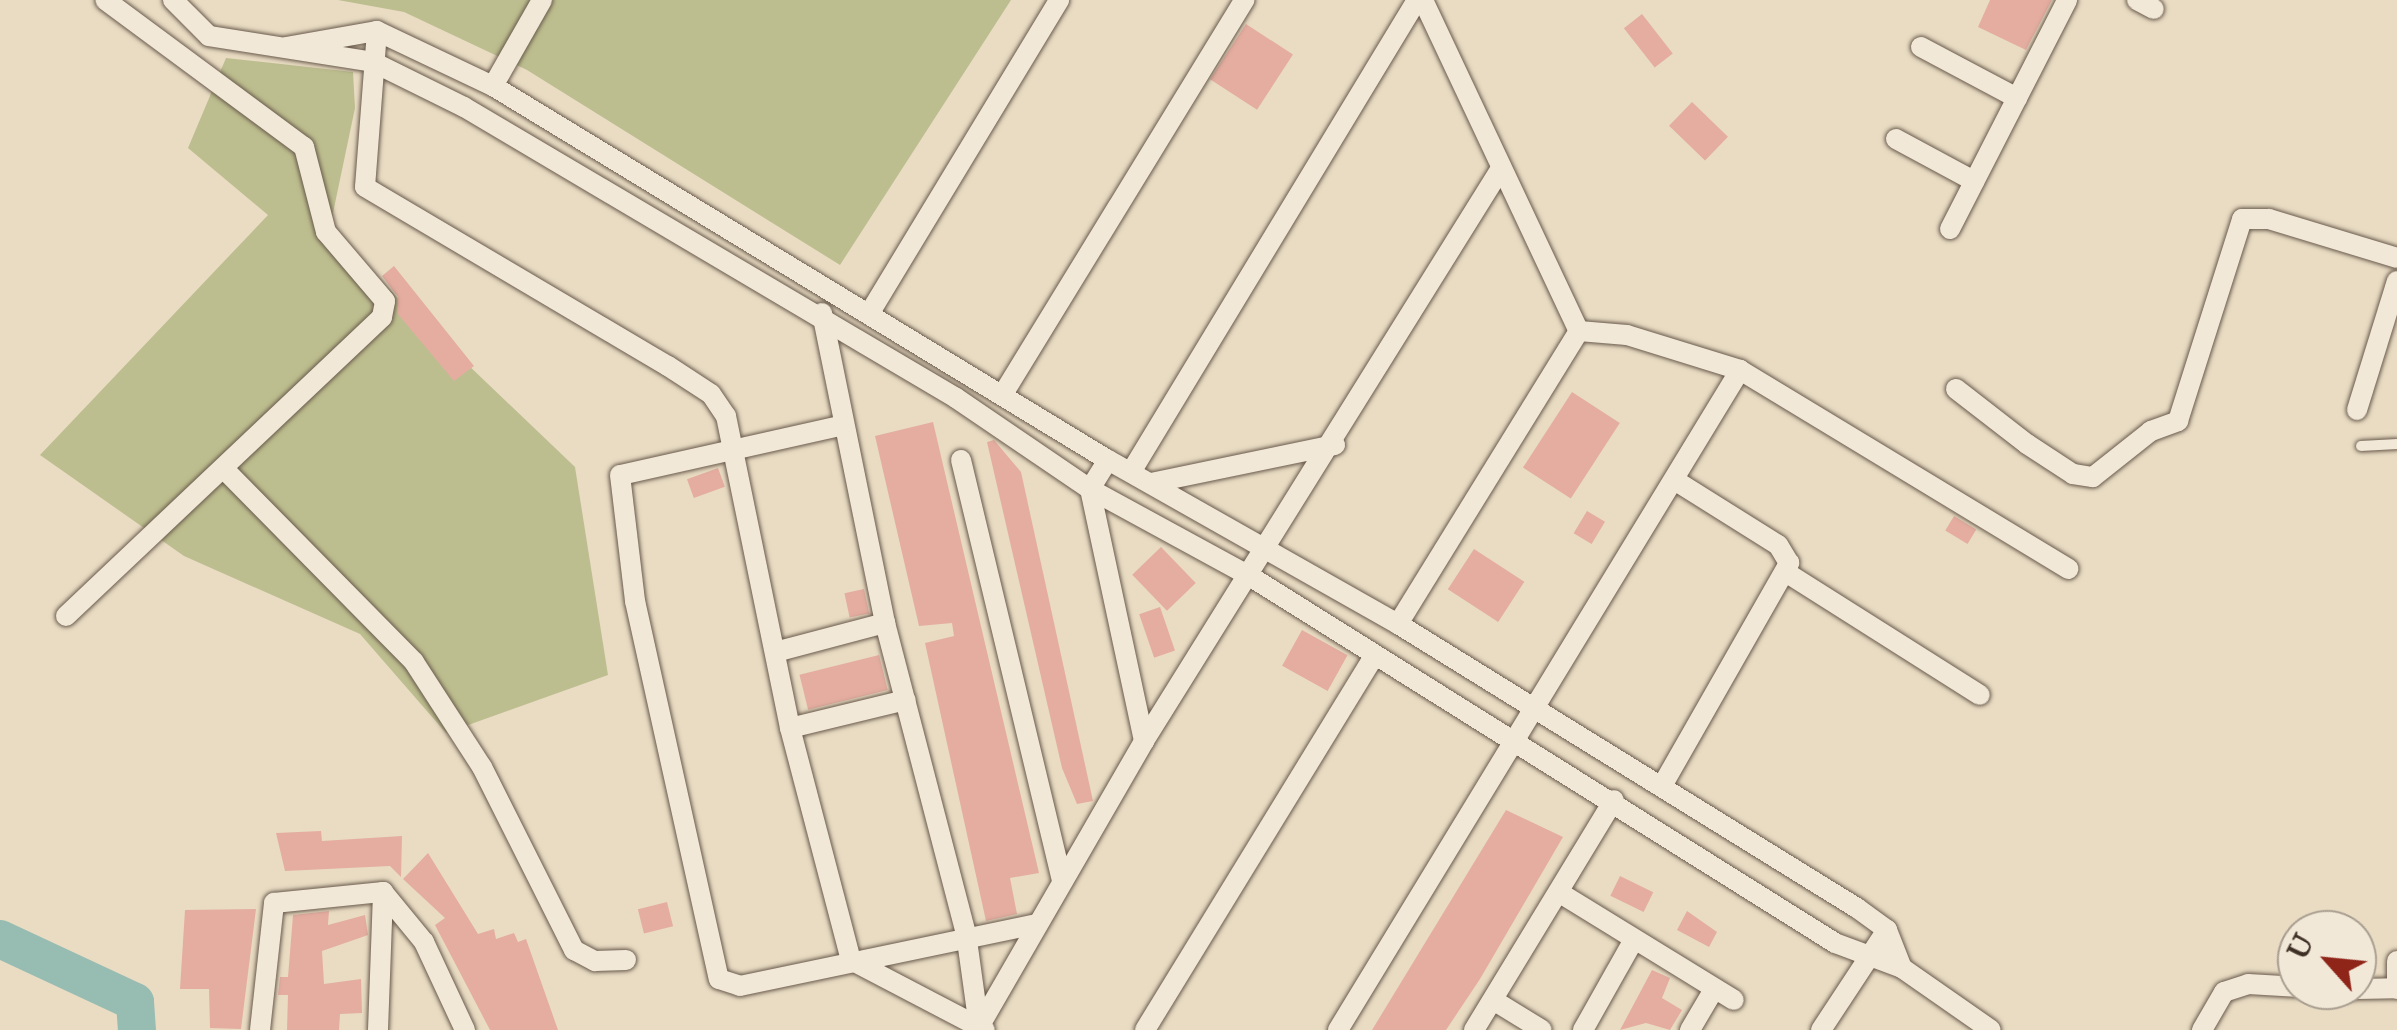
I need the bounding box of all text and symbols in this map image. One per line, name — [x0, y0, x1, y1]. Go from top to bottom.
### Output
north arrow — [2277, 910, 2377, 1010]
text: U — [2281, 929, 2323, 965]

